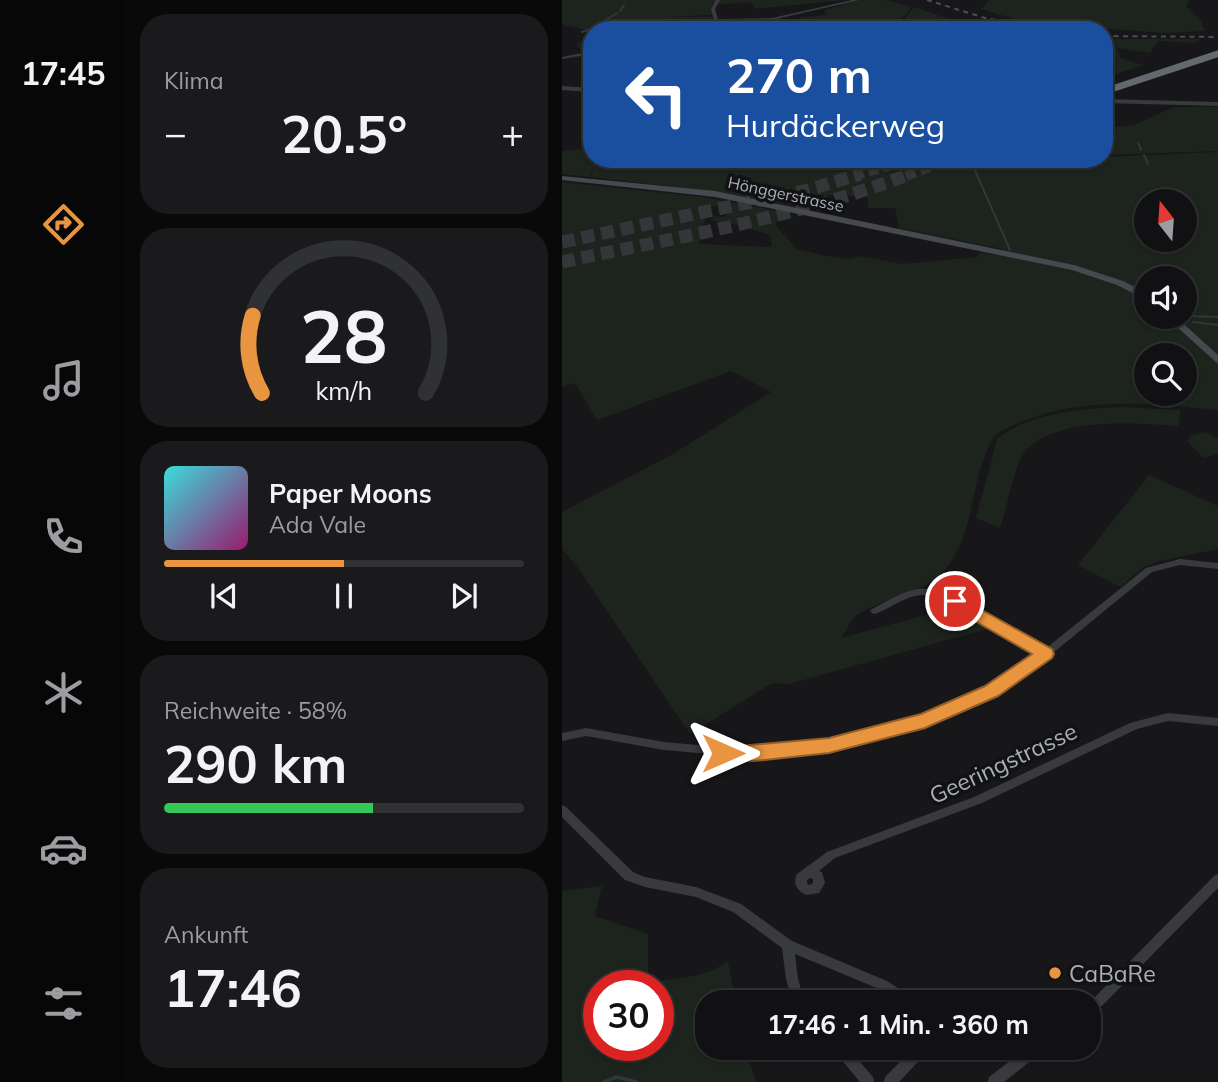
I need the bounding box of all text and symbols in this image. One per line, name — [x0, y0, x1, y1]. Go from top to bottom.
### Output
text: 270 m — [726, 44, 872, 105]
icon: left — [611, 49, 702, 140]
text: 17:45 — [21, 53, 105, 93]
text: Klima — [164, 66, 224, 95]
text: 20.5° — [281, 101, 407, 166]
text: Hurdäckerweg — [726, 105, 945, 145]
text: − — [164, 109, 187, 157]
text: + — [501, 109, 524, 157]
street label: Hönggerstrasse — [726, 172, 846, 216]
north arrow — [1134, 189, 1197, 252]
map controls — [1134, 189, 1197, 406]
icon: directions — [39, 200, 88, 249]
button: sound — [1134, 266, 1197, 329]
text: 28 — [300, 291, 388, 382]
button: search — [1134, 343, 1197, 406]
icon: music — [39, 356, 88, 405]
text: km/h — [316, 375, 372, 406]
text: Paper Moons — [269, 477, 432, 510]
text: Ada Vale — [269, 510, 366, 539]
icon: phone — [39, 512, 88, 561]
pin — [925, 571, 985, 631]
icon: previous — [205, 577, 243, 615]
icon: pause — [325, 577, 363, 615]
icon: next — [445, 577, 483, 615]
icon: arrive — [936, 582, 974, 620]
icon: climate — [39, 668, 88, 717]
text: Reichweite · 58% — [164, 696, 347, 725]
position arrow — [686, 716, 760, 790]
street label: Geeringstrasse — [924, 716, 1082, 810]
text: 290 km — [164, 731, 347, 796]
icon: car — [39, 824, 88, 873]
text: Ankunft — [164, 920, 248, 949]
text: 17:46 — [164, 955, 302, 1020]
place label: CaBaRe — [1069, 959, 1156, 988]
marker: CaBaRe — [1047, 965, 1063, 981]
speed limit sign: 30 — [583, 970, 674, 1061]
icon: filters — [39, 979, 88, 1028]
text: 17:46 · 1 Min. · 360 m — [767, 1008, 1029, 1041]

